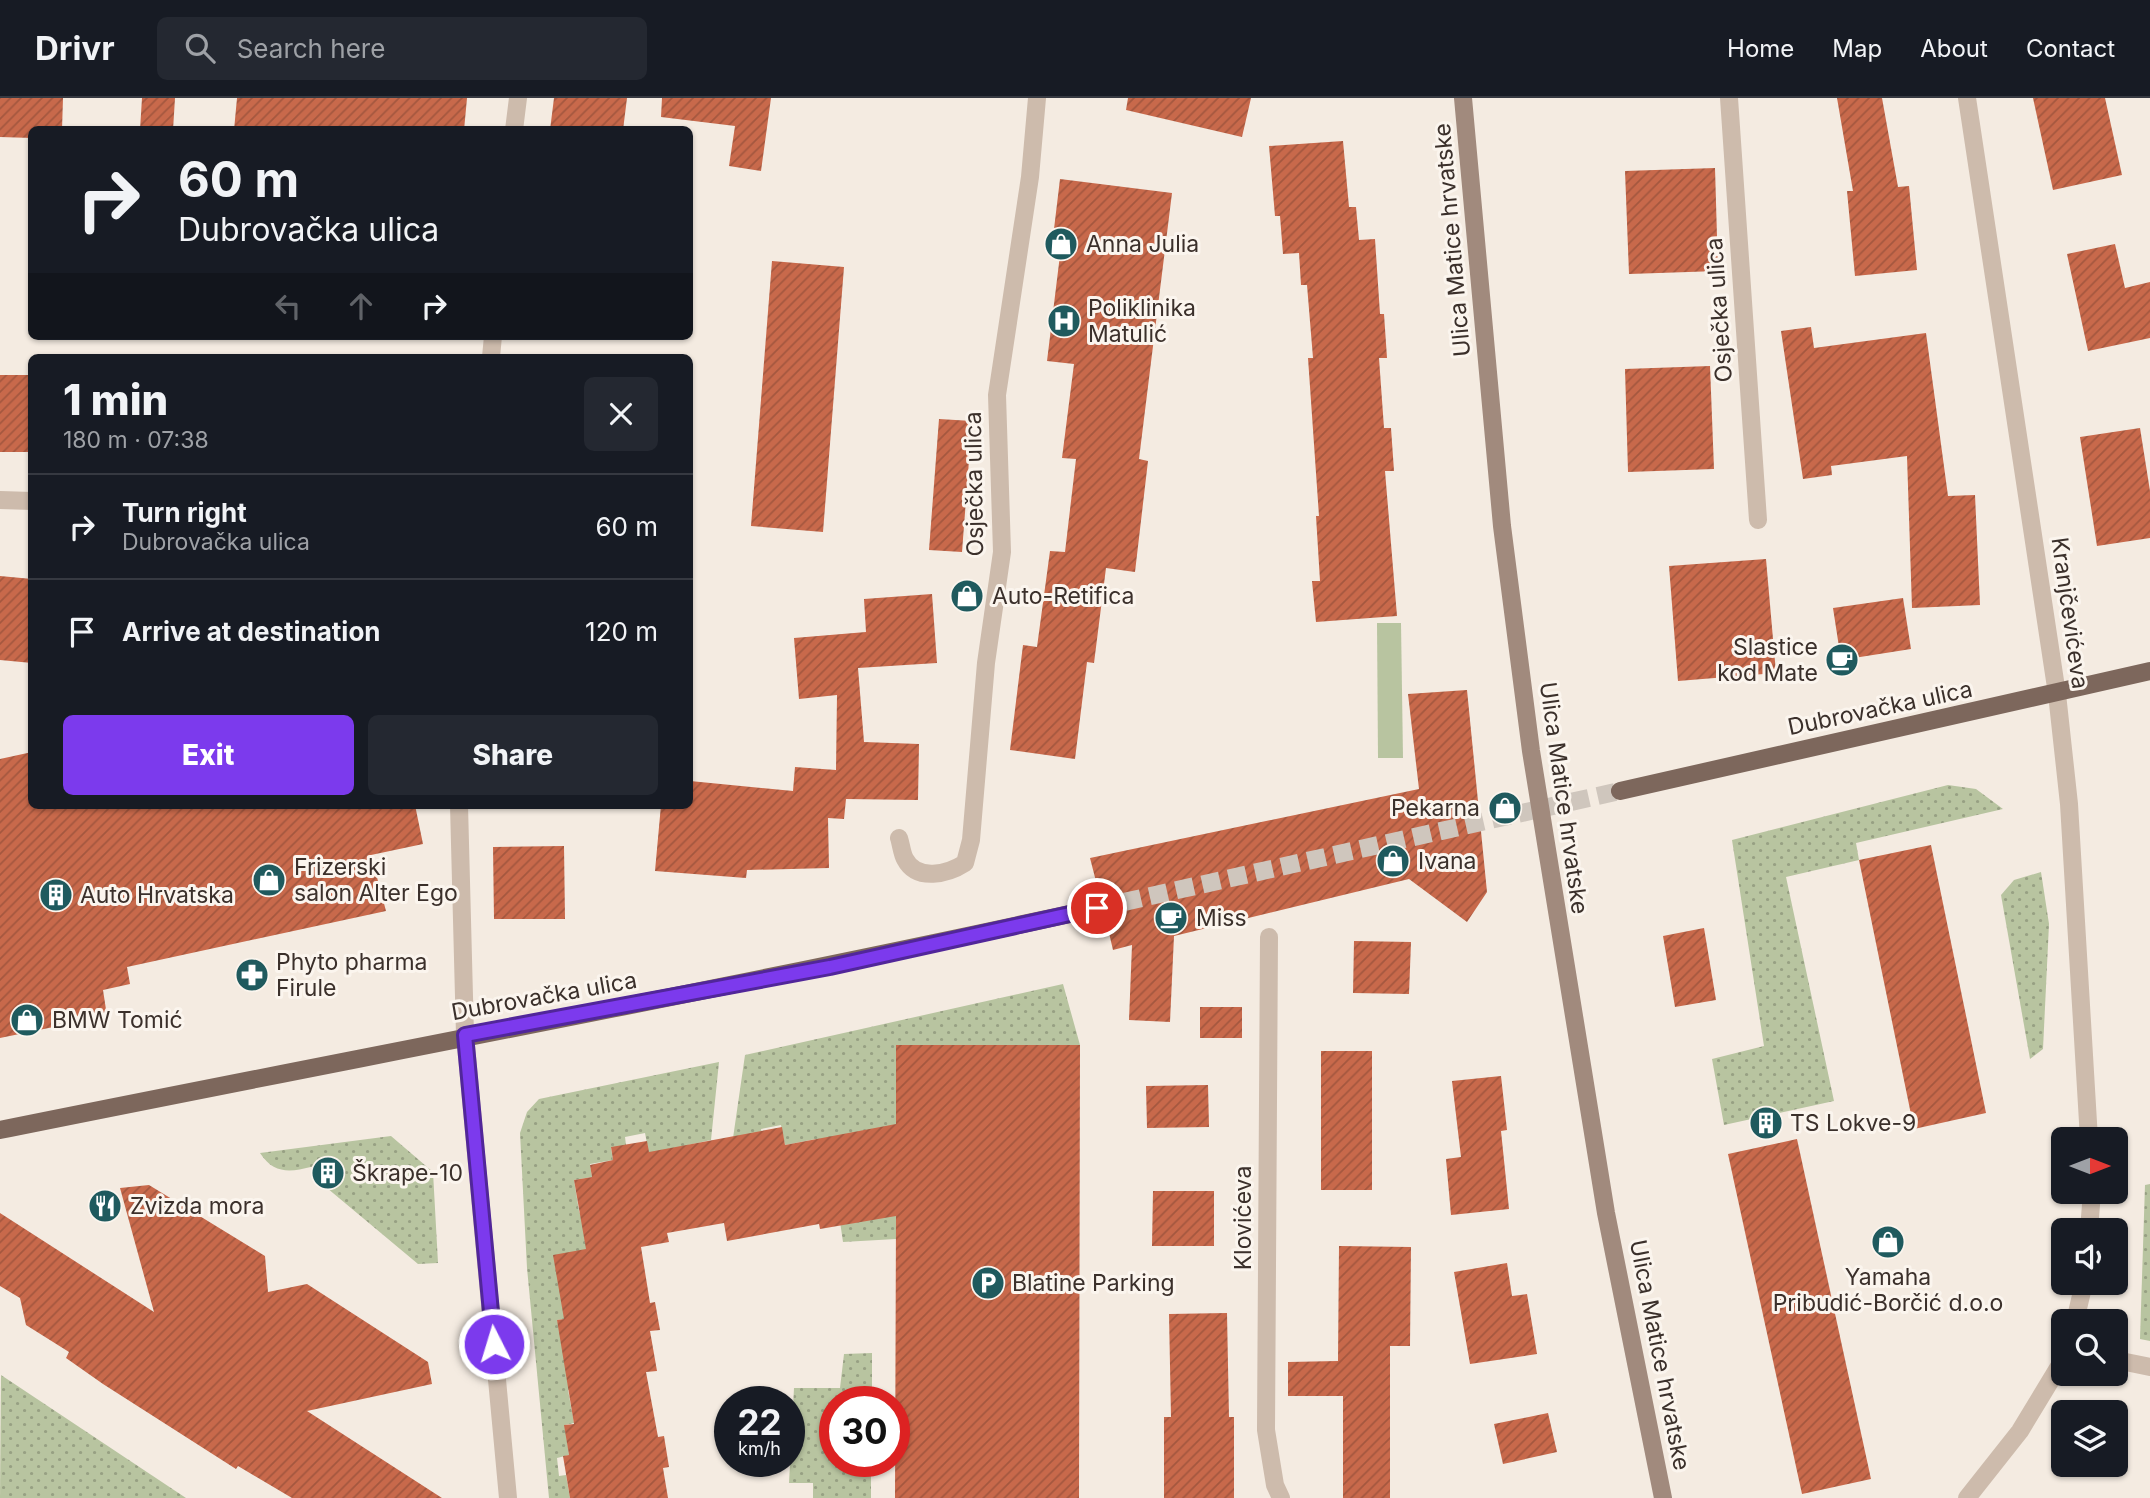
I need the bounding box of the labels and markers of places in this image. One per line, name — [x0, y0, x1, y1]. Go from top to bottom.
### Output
shop icon: Anna Julia — [1042, 225, 1080, 263]
place label: Anna Julia — [1086, 230, 1199, 258]
place label: Poliklinika Matulić — [1088, 294, 1196, 348]
hospital icon: Poliklinika Matulić — [1045, 302, 1083, 340]
shop icon: Auto-Retifica — [948, 577, 986, 615]
place label: Auto-Retifica — [992, 582, 1134, 610]
place label: Slastice kod Mate — [1717, 633, 1818, 687]
cafe icon: Slastice kod Mate — [1823, 641, 1861, 679]
shop icon: Pekarna — [1486, 789, 1524, 827]
place label: Pekarna — [1391, 794, 1480, 822]
shop icon: Ivana — [1374, 842, 1412, 880]
place label: Ivana — [1418, 847, 1477, 875]
place label: Frizerski salon Alter Ego — [294, 853, 458, 907]
shop icon: Frizerski salon Alter Ego — [250, 861, 288, 899]
building icon: Auto Hrvatska — [37, 876, 75, 914]
pin — [1067, 878, 1127, 938]
place label: Auto Hrvatska — [80, 881, 234, 909]
cafe icon: Miss — [1152, 899, 1190, 937]
place label: Miss — [1196, 904, 1247, 932]
place label: Phyto pharma Firule — [276, 948, 427, 1002]
pharmacy icon: Phyto pharma Firule — [233, 956, 271, 994]
shop icon: BMW Tomić — [8, 1001, 46, 1039]
place label: BMW Tomić — [52, 1006, 183, 1034]
building icon: TS Lokve-9 — [1747, 1104, 1785, 1142]
place label: TS Lokve-9 — [1790, 1109, 1916, 1137]
building icon: Škrape-10 — [309, 1154, 347, 1192]
place label: Škrape-10 — [352, 1159, 463, 1187]
restaurant icon: Zvizda mora — [86, 1187, 124, 1225]
place label: Zvizda mora — [130, 1192, 264, 1220]
shop icon: Yamaha Pribudić-Borčić d.o.o — [1869, 1223, 1907, 1261]
place label: Yamaha Pribudić-Borčić d.o.o — [1773, 1263, 2003, 1317]
parking icon: Blatine Parking — [969, 1264, 1007, 1302]
place label: Blatine Parking — [1012, 1269, 1175, 1297]

